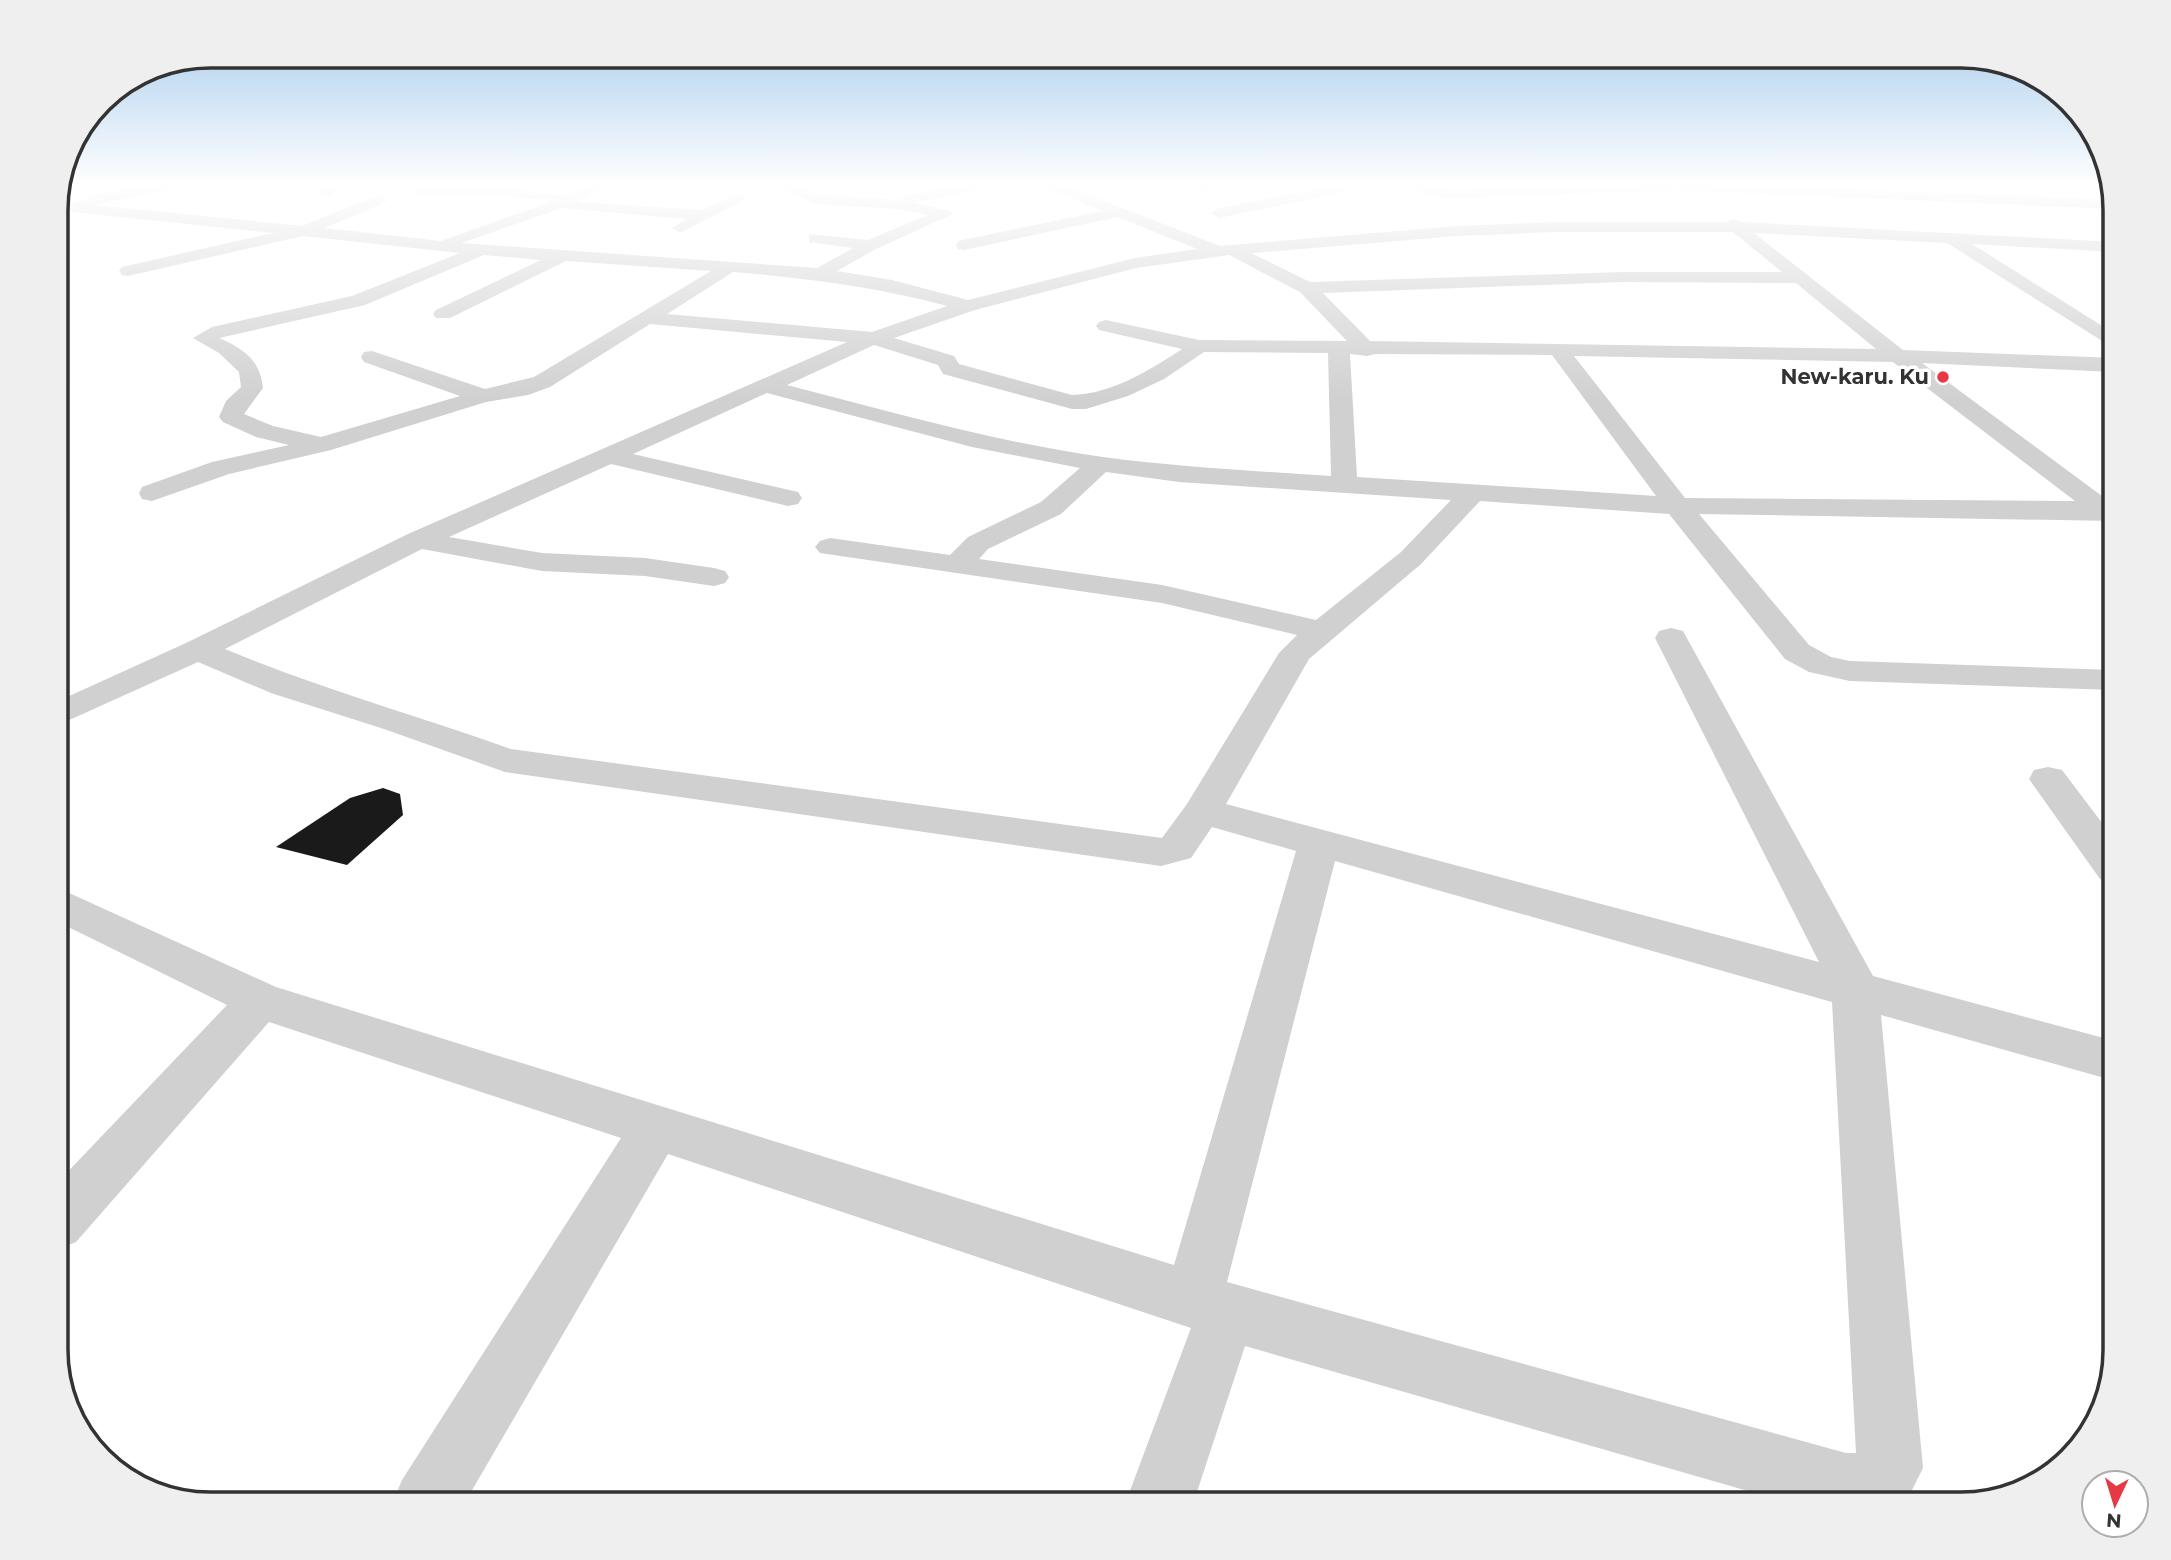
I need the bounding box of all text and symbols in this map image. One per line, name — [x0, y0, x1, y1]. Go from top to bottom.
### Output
place label: New-karu. Ku — [1781, 364, 1929, 389]
marker: New-karu. Ku — [1935, 369, 1951, 385]
north arrow — [2080, 1469, 2150, 1539]
text: N — [2105, 1508, 2122, 1532]

